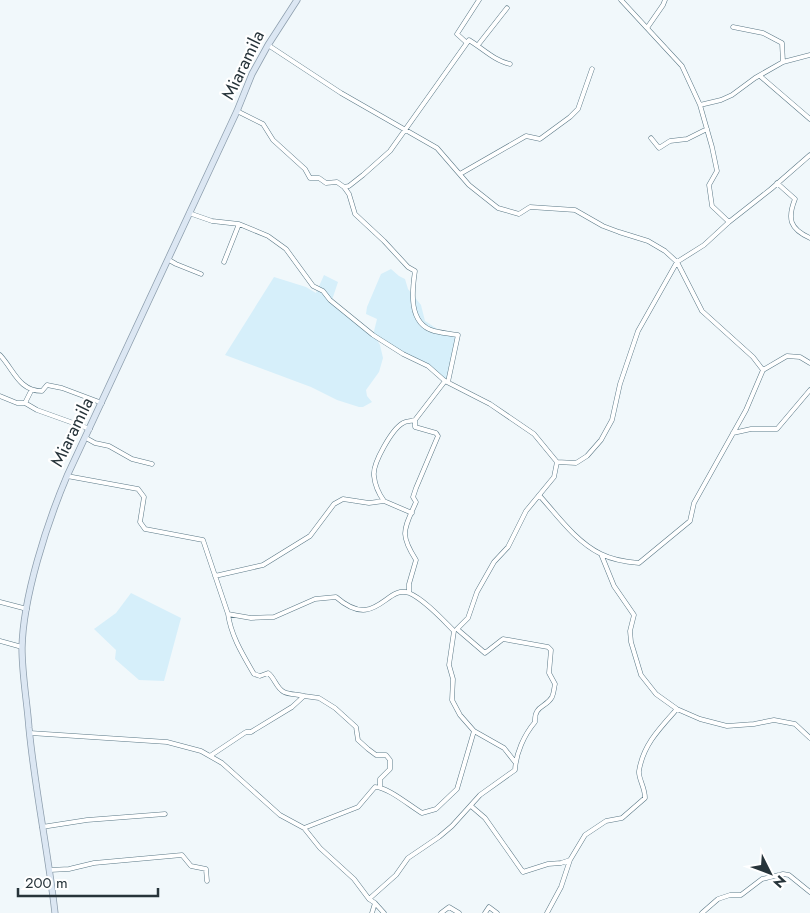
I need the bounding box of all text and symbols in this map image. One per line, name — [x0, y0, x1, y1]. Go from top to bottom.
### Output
street label: Miaramila — [215, 26, 271, 104]
street label: Miaramila — [44, 393, 100, 471]
north arrow — [745, 848, 795, 898]
scale bar — [18, 866, 158, 898]
text: N — [769, 871, 791, 893]
text: 200 m — [25, 872, 68, 894]

